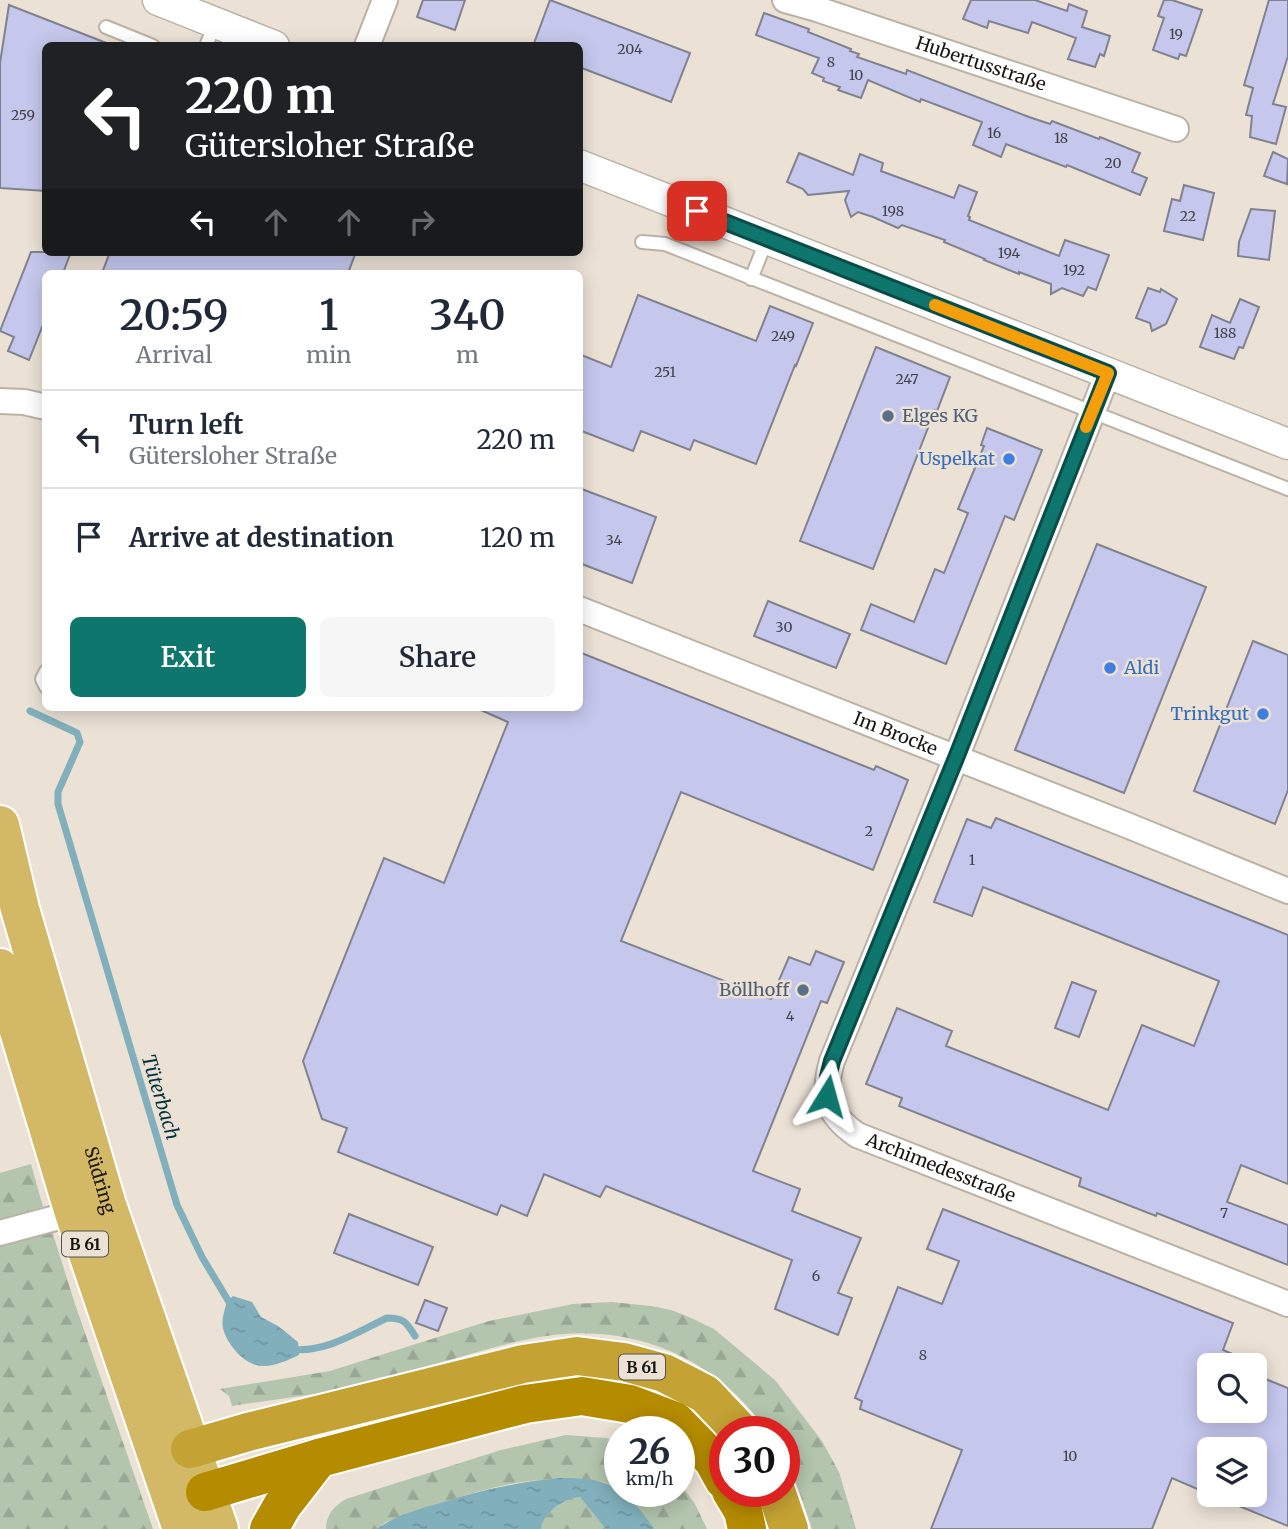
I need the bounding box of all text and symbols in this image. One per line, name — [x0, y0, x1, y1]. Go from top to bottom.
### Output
house number: 19 — [1169, 25, 1183, 43]
street label: Hubertusstraße — [913, 31, 1049, 96]
house number: 204 — [617, 40, 643, 58]
house number: 8 — [827, 53, 835, 71]
text: 220 m — [185, 65, 335, 126]
house number: 10 — [849, 66, 863, 84]
icon: left — [70, 70, 161, 161]
house number: 259 — [11, 106, 35, 124]
house number: 16 — [987, 124, 1001, 142]
text: Gütersloher Straße — [185, 126, 474, 166]
house number: 18 — [1054, 129, 1068, 147]
house number: 20 — [1104, 154, 1122, 172]
pin — [667, 181, 727, 241]
icon: arrive — [678, 192, 716, 230]
house number: 198 — [882, 202, 904, 220]
icon: left — [184, 203, 222, 241]
icon: ahead — [257, 203, 295, 241]
icon: ahead — [330, 203, 368, 241]
icon: right — [403, 203, 441, 241]
house number: 22 — [1180, 207, 1196, 225]
house number: 194 — [998, 244, 1021, 262]
house number: 192 — [1063, 261, 1085, 279]
text: 20:59 — [119, 289, 229, 341]
text: 1 — [319, 289, 338, 341]
text: 340 — [429, 289, 506, 341]
house number: 188 — [1214, 324, 1236, 342]
house number: 249 — [771, 327, 795, 345]
text: Arrival — [136, 340, 212, 369]
text: min — [306, 340, 352, 369]
text: m — [456, 340, 479, 369]
house number: 251 — [654, 363, 676, 381]
house number: 247 — [895, 370, 919, 388]
place label: Elges KG — [902, 404, 978, 427]
text: Turn left — [129, 408, 243, 441]
marker: Elges KG — [880, 408, 896, 424]
icon: left — [70, 420, 108, 458]
text: 220 m — [476, 423, 555, 456]
text: Gütersloher Straße — [129, 441, 337, 470]
place label: Uspelkat — [919, 447, 995, 470]
marker: Uspelkat — [1001, 451, 1017, 467]
icon: arrive — [70, 518, 108, 556]
text: Arrive at destination — [129, 521, 394, 554]
text: 120 m — [480, 521, 555, 554]
house number: 34 — [606, 531, 623, 549]
button: Exit — [70, 617, 306, 697]
button: Share — [320, 617, 555, 697]
house number: 30 — [776, 618, 792, 636]
place label: Aldi — [1123, 656, 1159, 679]
marker: Aldi — [1102, 660, 1118, 676]
place label: Trinkgut — [1171, 702, 1249, 725]
street label: Im Brocke — [850, 706, 941, 760]
marker: Trinkgut — [1255, 706, 1271, 722]
house number: 2 — [865, 822, 873, 840]
house number: 1 — [969, 851, 975, 869]
place label: Böllhoff — [719, 978, 790, 1001]
marker: Böllhoff — [795, 982, 811, 998]
house number: 4 — [786, 1007, 795, 1025]
water label: Tüterbach — [137, 1051, 185, 1143]
position arrow — [790, 1059, 864, 1133]
street label: Archimedesstraße — [862, 1127, 1019, 1207]
street label: Südring — [79, 1144, 121, 1217]
house number: 7 — [1220, 1204, 1228, 1222]
road number: B 61 — [62, 1232, 108, 1256]
house number: 6 — [812, 1267, 820, 1285]
house number: 8 — [919, 1346, 927, 1364]
map controls — [1197, 1353, 1267, 1507]
button: search — [1197, 1353, 1267, 1423]
road number: B 61 — [619, 1354, 665, 1380]
speed limit sign: 30 — [709, 1416, 800, 1507]
text: 26 — [629, 1430, 670, 1474]
button: layers — [1197, 1437, 1267, 1507]
house number: 10 — [1063, 1447, 1077, 1465]
text: km/h — [626, 1467, 673, 1490]

